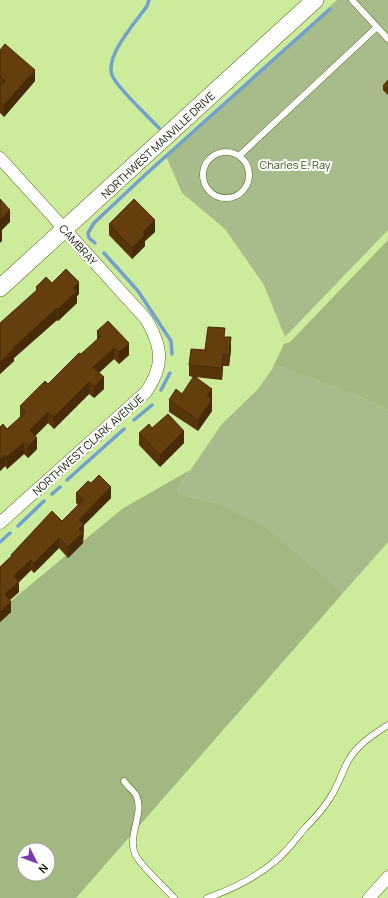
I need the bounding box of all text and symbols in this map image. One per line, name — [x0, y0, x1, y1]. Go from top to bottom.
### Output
street label: NORTHWEST MANVILLE DRIVE — [98, 88, 218, 201]
park label: Charles E. Ray — [259, 157, 331, 172]
street label: CAMBRAY — [56, 221, 101, 269]
street label: NORTHWEST CLARK AVENUE — [29, 391, 146, 499]
north arrow — [16, 842, 56, 882]
text: N — [36, 861, 52, 877]

